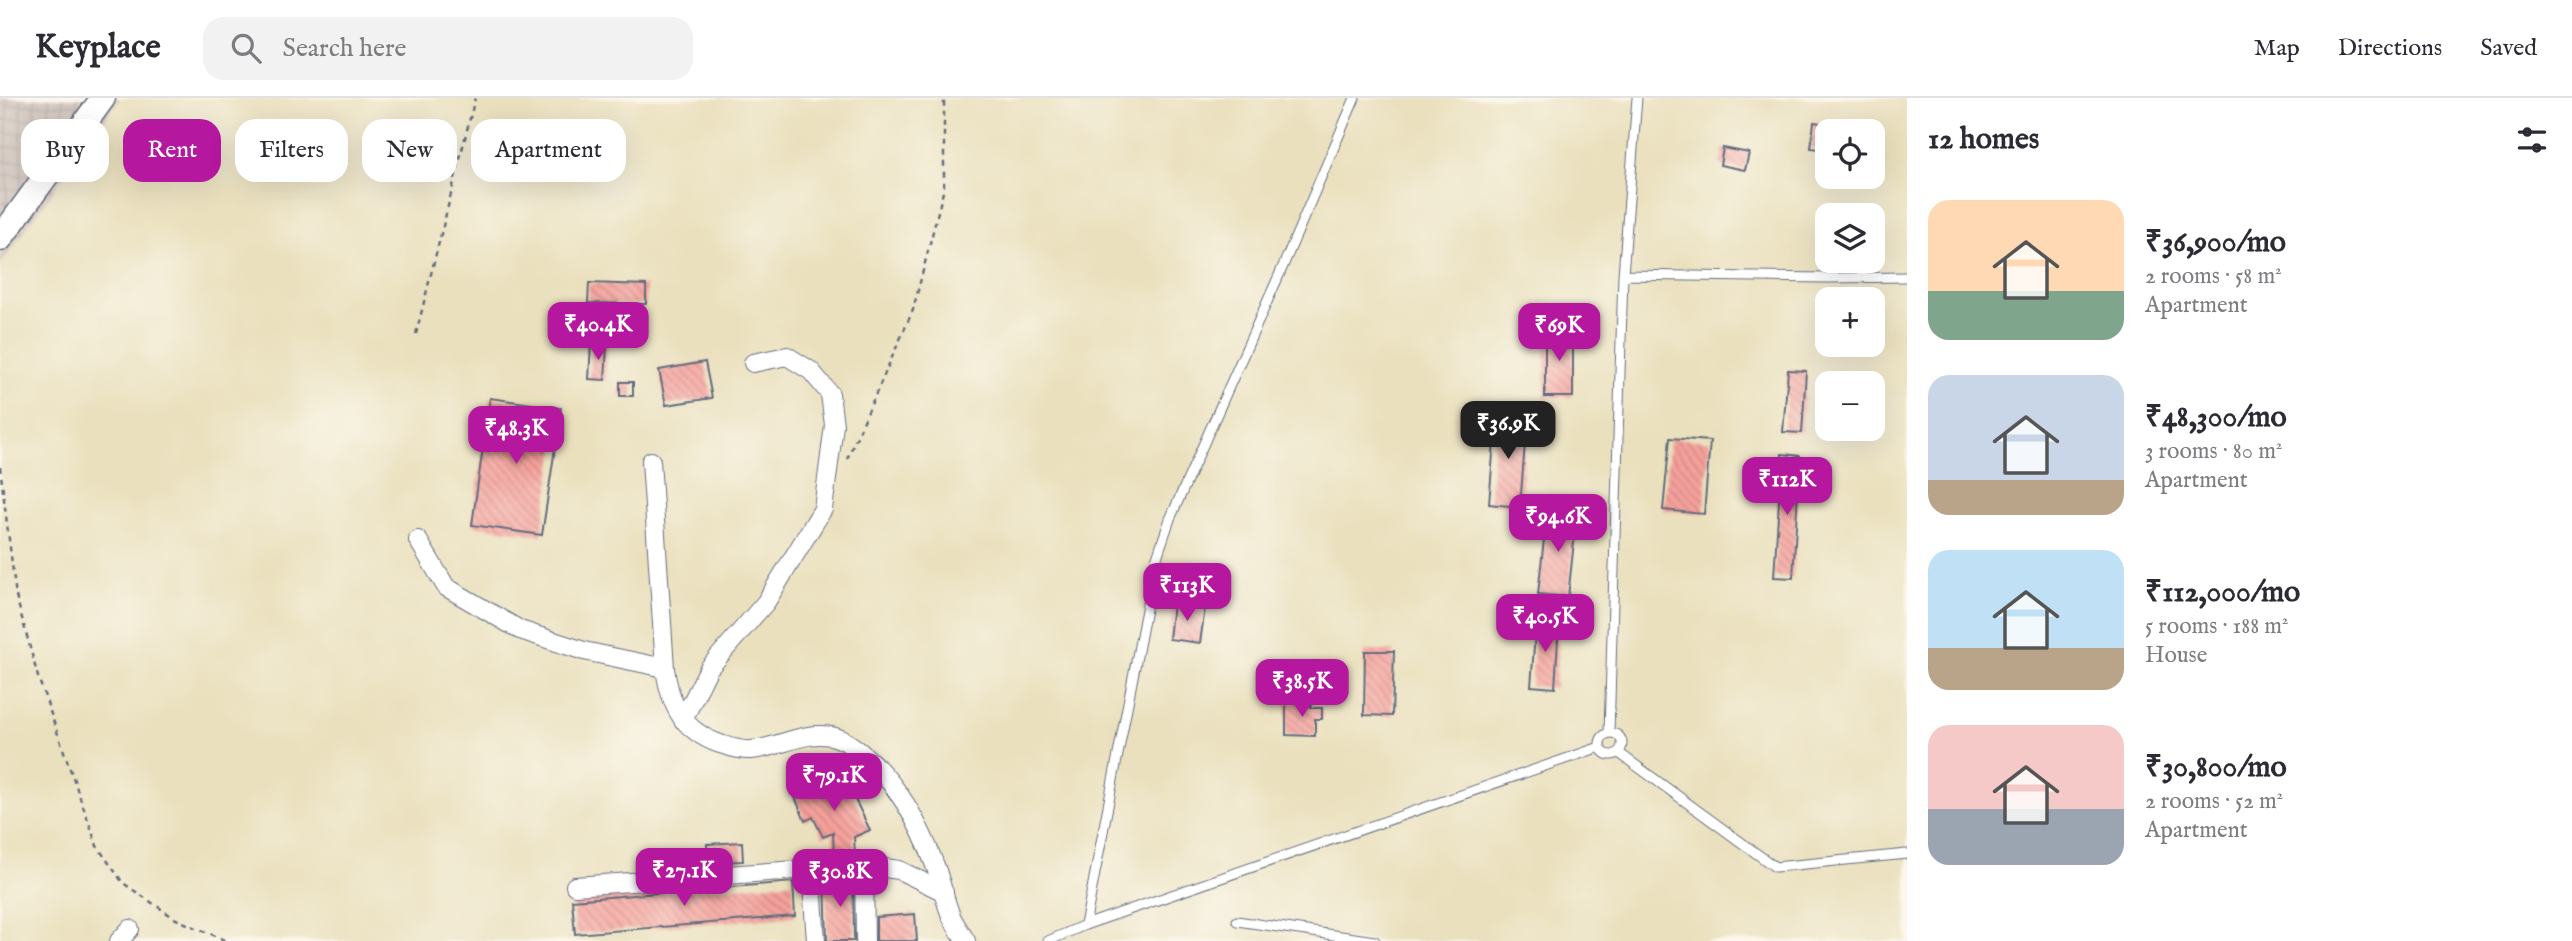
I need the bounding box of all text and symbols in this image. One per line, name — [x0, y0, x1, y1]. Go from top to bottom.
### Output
search box — [203, 17, 693, 80]
text: Keyplace — [35, 27, 161, 69]
icon: search — [227, 29, 265, 67]
text: Search here — [283, 32, 407, 65]
text: Map — [2254, 33, 2300, 64]
text: Directions — [2338, 33, 2442, 64]
text: Saved — [2480, 33, 2537, 64]
chip: Buy — [21, 119, 109, 182]
chip: Rent — [123, 119, 221, 182]
chip: Filters — [235, 119, 348, 182]
chip: New — [362, 119, 457, 182]
chip: Apartment — [471, 119, 626, 182]
map controls — [1815, 119, 1885, 441]
button: locate — [1815, 119, 1885, 189]
text: 12 homes — [1928, 121, 2039, 159]
icon: filters — [2513, 121, 2551, 159]
button: layers — [1815, 203, 1885, 273]
text: ₹36,900/mo — [2145, 224, 2286, 262]
icon: home — [1984, 228, 2068, 312]
text: 2 rooms · 58 m² — [2145, 262, 2282, 291]
button: + — [1815, 287, 1885, 357]
text: Apartment — [2145, 291, 2248, 320]
pin: ₹40.4K — [541, 302, 655, 362]
pin: ₹69K — [1518, 303, 1600, 363]
text: ₹40.4K — [564, 310, 632, 339]
text: ₹69K — [1534, 311, 1584, 340]
button: − — [1815, 371, 1885, 441]
text: ₹48,300/mo — [2145, 399, 2287, 437]
pin: ₹36.9K — [1451, 402, 1565, 461]
icon: home — [1984, 403, 2068, 487]
pin: ₹48.3K — [459, 406, 573, 466]
text: ₹36.9K — [1476, 409, 1540, 438]
text: ₹48.3K — [484, 414, 548, 443]
text: 3 rooms · 80 m² — [2145, 437, 2282, 466]
pin: ₹112K — [1738, 458, 1836, 517]
text: ₹112K — [1758, 465, 1816, 494]
text: Apartment — [2145, 466, 2248, 495]
pin: ₹94.6K — [1501, 494, 1615, 554]
text: ₹94.6K — [1525, 502, 1591, 531]
pin: ₹113K — [1138, 564, 1236, 623]
text: ₹113K — [1159, 571, 1215, 600]
text: ₹112,000/mo — [2145, 574, 2300, 612]
icon: home — [1984, 578, 2068, 662]
pin: ₹40.5K — [1488, 594, 1602, 654]
text: ₹40.5K — [1512, 602, 1578, 631]
text: 5 rooms · 188 m² — [2145, 612, 2288, 641]
text: House — [2145, 641, 2207, 670]
pin: ₹38.5K — [1245, 660, 1359, 719]
text: ₹38.5K — [1272, 667, 1332, 696]
text: ₹30,800/mo — [2145, 749, 2287, 787]
icon: home — [1984, 753, 2068, 837]
pin: ₹79.1K — [777, 754, 891, 813]
text: ₹79.1K — [802, 761, 866, 790]
text: 2 rooms · 52 m² — [2145, 787, 2283, 816]
text: Apartment — [2145, 816, 2248, 845]
pin: ₹27.1K — [627, 848, 741, 908]
pin: ₹30.8K — [783, 850, 897, 909]
text: ₹27.1K — [652, 856, 716, 885]
text: ₹30.8K — [808, 857, 872, 886]

